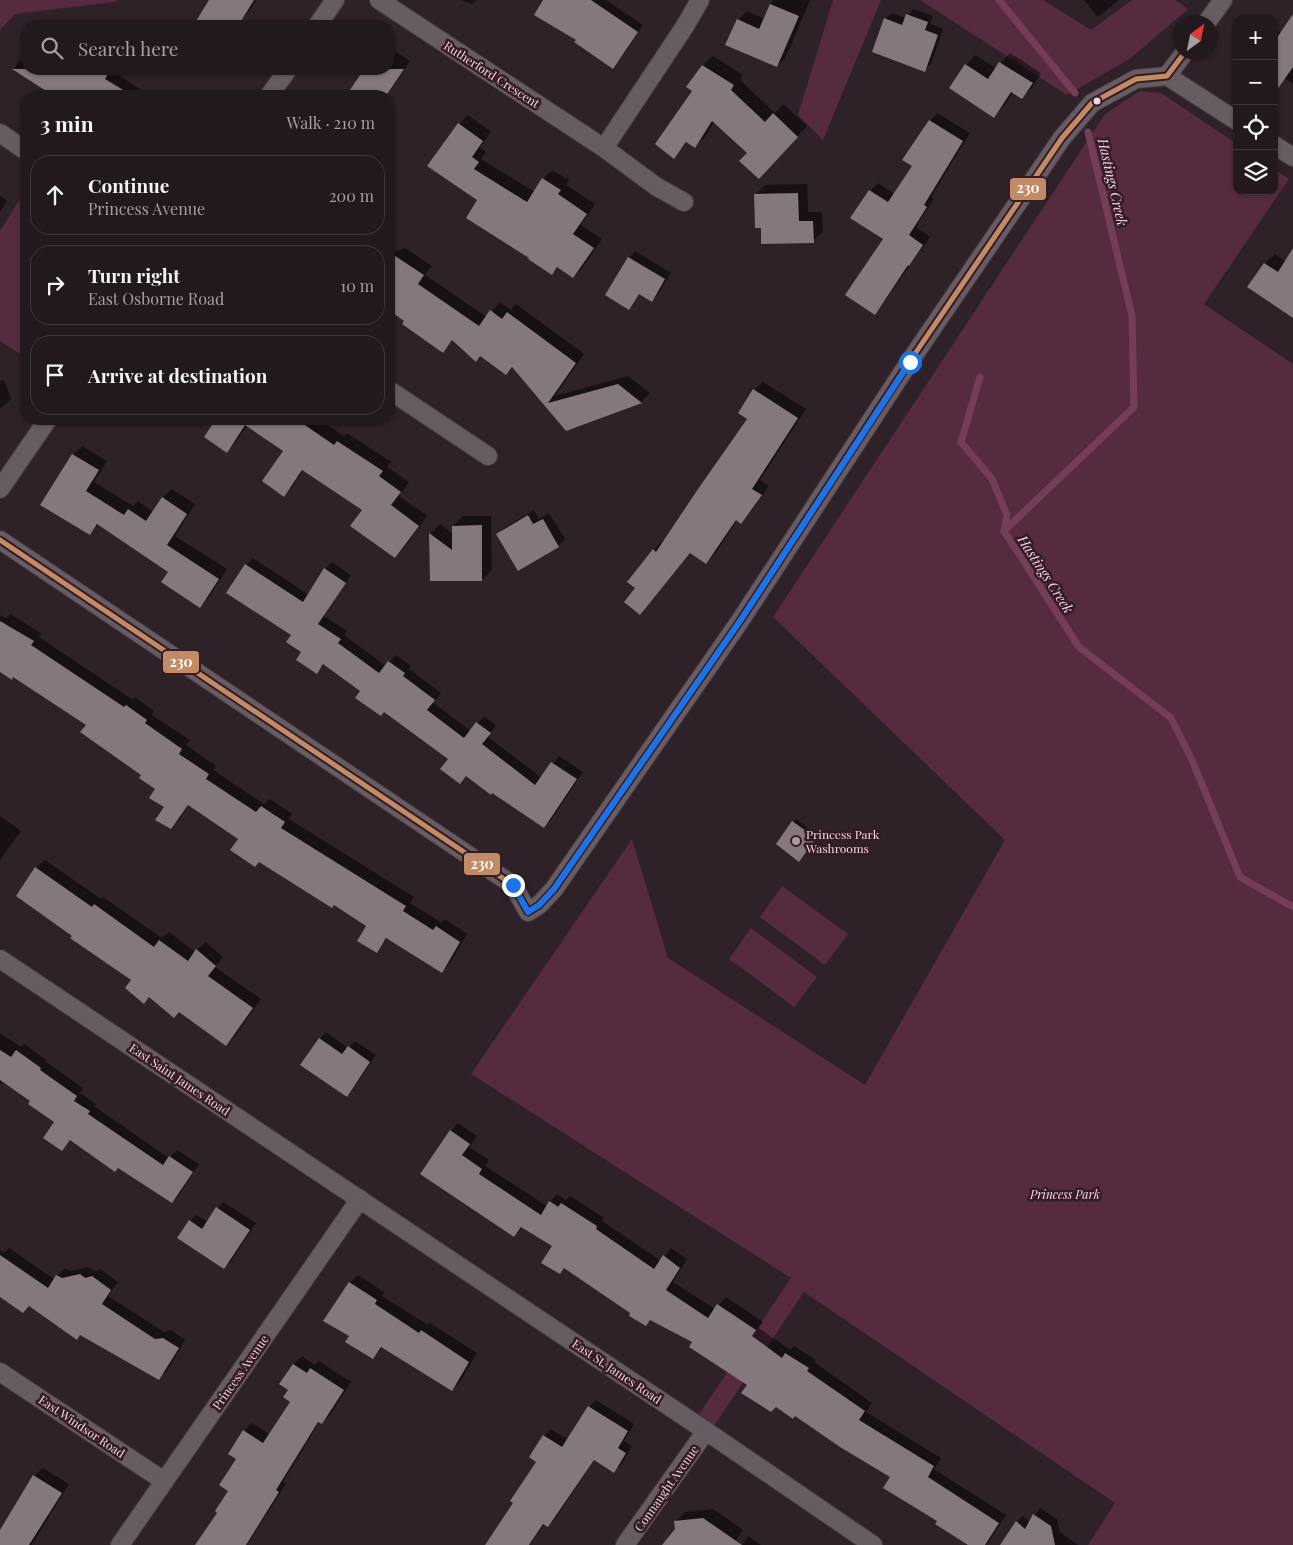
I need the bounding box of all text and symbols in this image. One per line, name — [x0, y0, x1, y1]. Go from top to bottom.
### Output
north arrow — [1173, 15, 1218, 60]
map controls — [1233, 15, 1278, 195]
button: + — [1233, 15, 1278, 60]
search box — [20, 20, 395, 75]
icon: search — [38, 34, 66, 62]
text: Search here — [78, 35, 178, 61]
street label: Rutherford Crescent — [441, 37, 544, 111]
button: − — [1233, 60, 1278, 105]
unlabelled marker — [1092, 96, 1102, 106]
button: locate — [1233, 105, 1278, 150]
text: 3 min — [40, 109, 94, 137]
text: Walk · 210 m — [287, 112, 375, 133]
water label: Hastings Creek — [1093, 135, 1132, 228]
button: layers — [1233, 150, 1278, 195]
text: Continue — [88, 172, 169, 198]
line badge: 230 — [1009, 177, 1047, 201]
text: 230 — [1016, 178, 1040, 197]
icon: ahead — [41, 181, 69, 209]
text: 200 m — [329, 185, 374, 206]
text: Princess Avenue — [88, 198, 205, 219]
text: Turn right — [88, 262, 180, 288]
icon: right — [41, 271, 69, 299]
text: 10 m — [340, 275, 374, 296]
text: East Osborne Road — [88, 288, 224, 309]
route start — [899, 351, 922, 374]
icon: arrive — [41, 361, 69, 389]
text: Arrive at destination — [88, 362, 268, 388]
water label: Hastings Creek — [1013, 531, 1078, 617]
line badge: 230 — [162, 650, 200, 674]
text: 230 — [169, 652, 193, 671]
place label: Princess Park Washrooms — [805, 826, 880, 856]
marker: Princess Park Washrooms — [790, 835, 802, 847]
line badge: 230 — [463, 852, 501, 876]
text: 230 — [470, 854, 494, 873]
route end — [502, 874, 525, 897]
street label: East Saint James Road — [127, 1039, 233, 1119]
park label: Princess Park — [1029, 1186, 1100, 1202]
street label: Princess Avenue — [208, 1331, 272, 1413]
street label: East St. James Road — [569, 1335, 665, 1407]
street label: East Windsor Road — [36, 1391, 128, 1461]
street label: Connaught Avenue — [630, 1442, 702, 1534]

